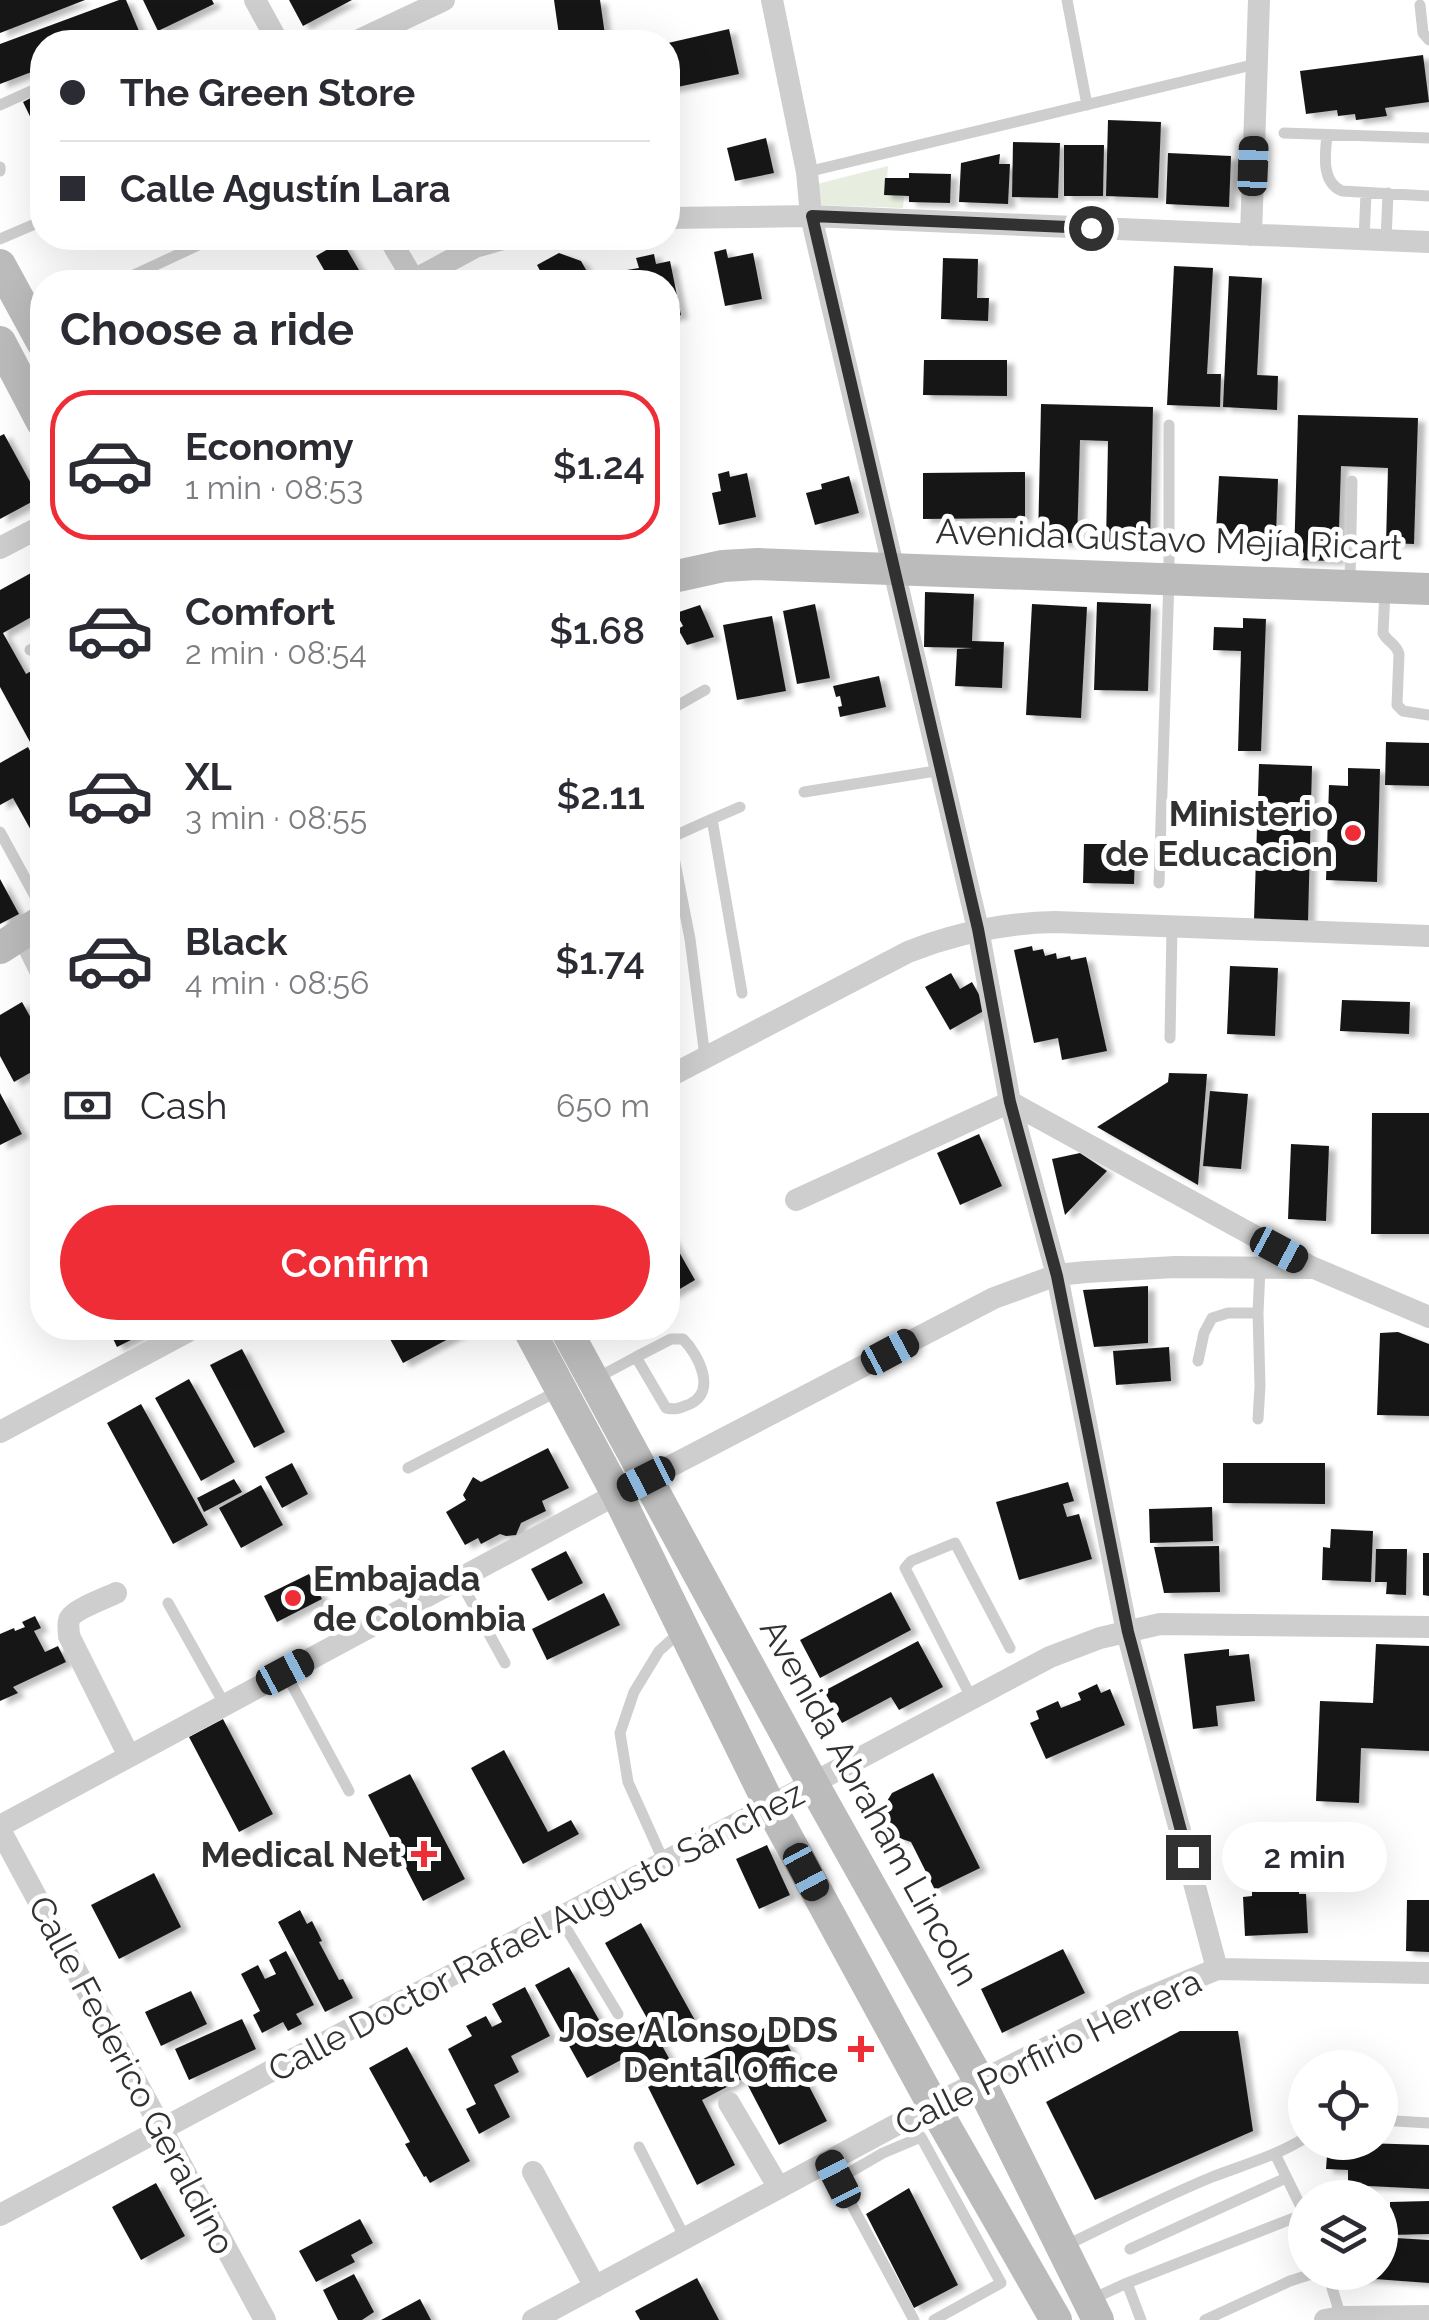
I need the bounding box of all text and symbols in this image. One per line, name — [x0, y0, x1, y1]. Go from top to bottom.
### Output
text: The Green Store — [120, 70, 415, 115]
car — [1237, 135, 1269, 197]
text: Calle Agustín Lara — [120, 166, 451, 211]
route start — [1069, 206, 1114, 251]
text: Choose a ride — [60, 303, 354, 356]
icon: car — [65, 420, 155, 510]
text: Economy — [185, 424, 354, 469]
text: $1.24 — [553, 443, 645, 488]
text: 1 min · 08:53 — [185, 469, 363, 506]
street label: Avenida Gustavo Mejía Ricart — [935, 510, 1403, 568]
icon: car — [65, 585, 155, 675]
text: Comfort — [185, 589, 335, 634]
text: $1.68 — [549, 608, 645, 653]
text: 2 min · 08:54 — [185, 634, 367, 671]
icon: car — [65, 750, 155, 840]
text: XL — [185, 754, 232, 799]
text: $2.11 — [556, 773, 645, 818]
place label: Ministerio de Educacion — [1105, 793, 1333, 874]
text: 3 min · 08:55 — [185, 799, 367, 836]
marker: Ministerio de Educacion — [1342, 822, 1364, 844]
icon: car — [65, 915, 155, 1005]
text: Black — [185, 919, 287, 964]
text: $1.74 — [555, 938, 645, 983]
text: 4 min · 08:56 — [185, 964, 369, 1001]
icon: cash — [60, 1078, 115, 1133]
text: Cash — [140, 1083, 227, 1128]
text: 650 m — [556, 1087, 650, 1124]
button: Confirm — [60, 1205, 650, 1320]
car — [1245, 1223, 1313, 1277]
car — [856, 1325, 924, 1379]
car — [612, 1452, 680, 1506]
place label: Embajada de Colombia — [313, 1558, 526, 1639]
marker: Embajada de Colombia — [282, 1587, 304, 1609]
street label: Avenida Abraham Lincoln — [752, 1611, 988, 1993]
car — [251, 1645, 319, 1699]
street label: Calle Doctor Rafael Augusto Sánchez — [261, 1772, 811, 2090]
callout: 2 min — [1223, 1822, 1388, 1892]
place label: Medical Net — [201, 1834, 403, 1875]
route end — [1166, 1835, 1211, 1880]
car — [779, 1838, 833, 1906]
text: 2 min — [1264, 1838, 1345, 1875]
marker: Medical Net — [411, 1841, 437, 1867]
street label: Calle Federico Geraldino — [20, 1889, 244, 2261]
street label: Calle Porfirio Herrera — [888, 1960, 1208, 2144]
place label: Jose Alonso DDS Dental Office — [559, 2009, 838, 2090]
marker: Jose Alonso DDS Dental Office — [848, 2036, 874, 2062]
map controls — [1288, 2050, 1398, 2290]
button: locate — [1288, 2050, 1398, 2160]
car — [811, 2145, 865, 2213]
button: layers — [1288, 2180, 1398, 2290]

